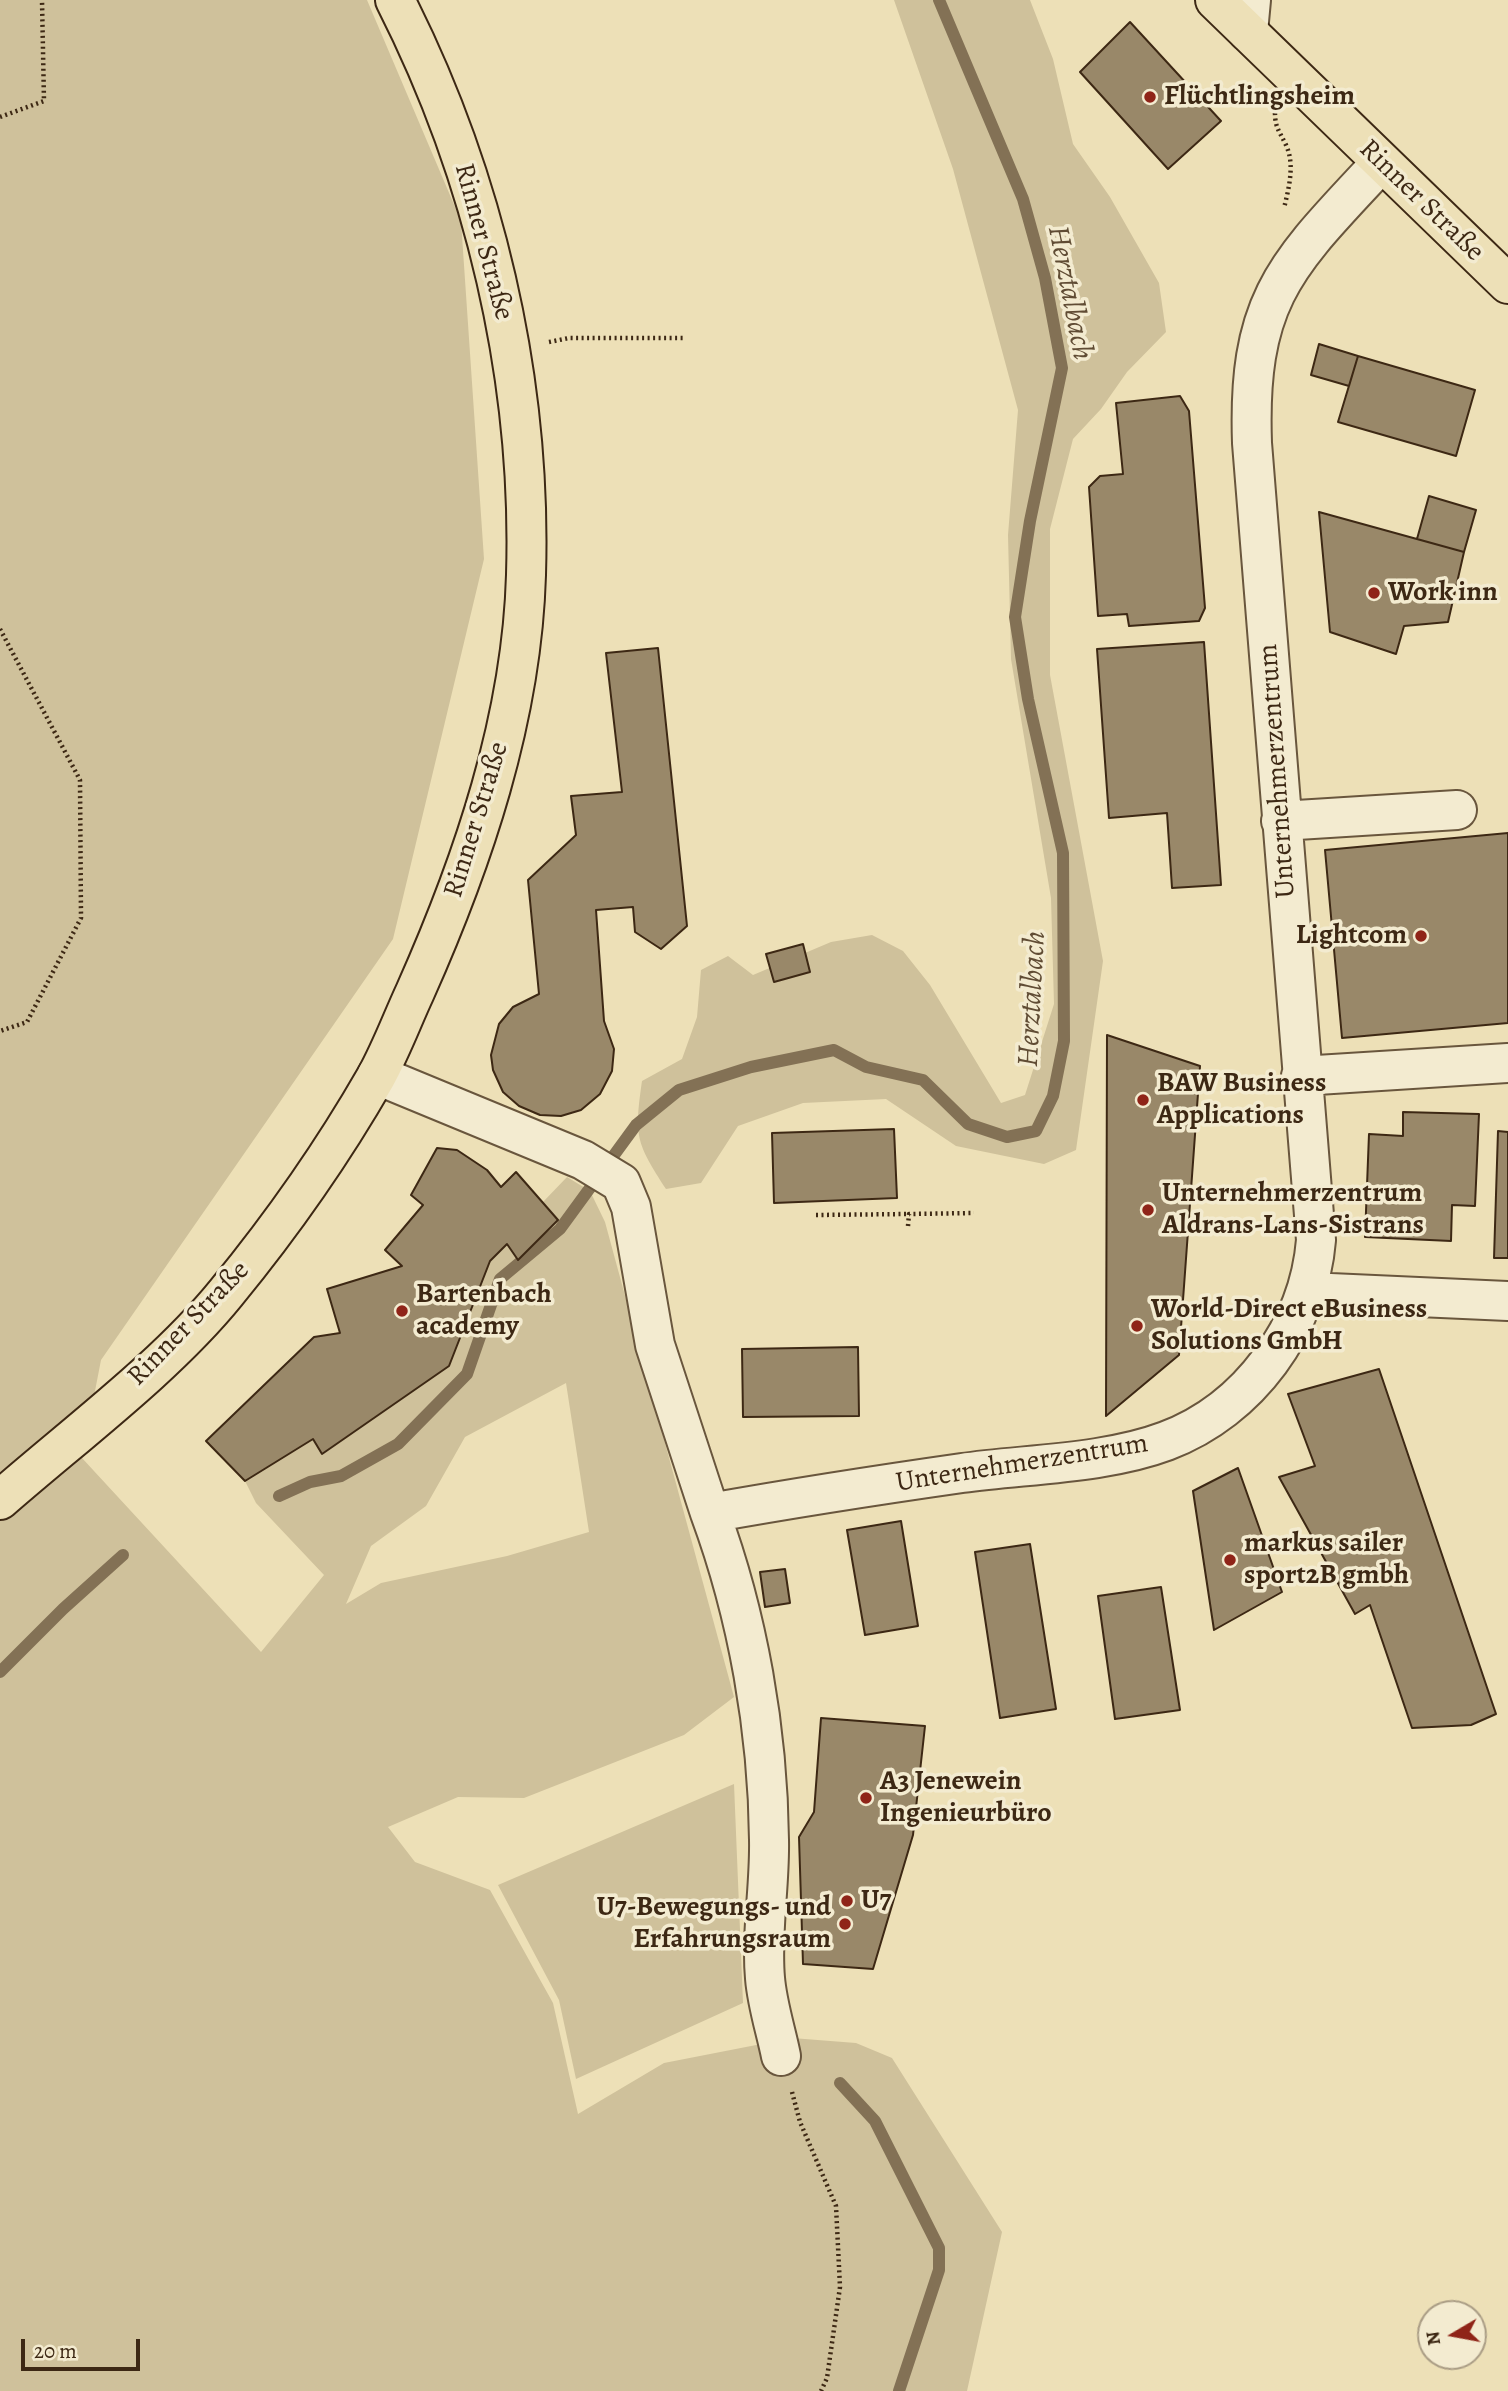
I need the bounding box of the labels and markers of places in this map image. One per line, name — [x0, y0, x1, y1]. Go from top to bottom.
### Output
place label: Flüchtlingsheim — [1164, 80, 1355, 114]
marker: Flüchtlingsheim — [1142, 89, 1158, 105]
place label: Work inn — [1388, 576, 1498, 610]
marker: Work inn — [1366, 585, 1382, 601]
place label: Lightcom — [1296, 919, 1407, 953]
marker: Lightcom — [1413, 928, 1429, 944]
place label: BAW Business Applications — [1157, 1067, 1326, 1133]
marker: BAW Business Applications — [1135, 1092, 1151, 1108]
place label: Unternehmerzentrum Aldrans-Lans-Sistrans — [1162, 1177, 1424, 1243]
marker: Unternehmerzentrum Aldrans-Lans-Sistrans — [1140, 1202, 1156, 1218]
place label: Bartenbach academy — [416, 1278, 552, 1344]
place label: World-Direct eBusiness Solutions GmbH — [1151, 1293, 1427, 1359]
marker: Bartenbach academy — [394, 1303, 410, 1319]
marker: World-Direct eBusiness Solutions GmbH — [1129, 1318, 1145, 1334]
place label: markus sailer sport2B gmbh — [1244, 1527, 1409, 1593]
marker: markus sailer sport2B gmbh — [1222, 1552, 1238, 1568]
place label: A3 Jenewein Ingenieurbüro — [880, 1765, 1052, 1831]
marker: A3 Jenewein Ingenieurbüro — [858, 1790, 874, 1806]
place label: U7 — [861, 1884, 891, 1918]
place label: U7-Bewegungs- und Erfahrungsraum — [596, 1891, 831, 1957]
marker: U7 — [839, 1893, 855, 1909]
marker: U7-Bewegungs- und Erfahrungsraum — [837, 1916, 853, 1932]

